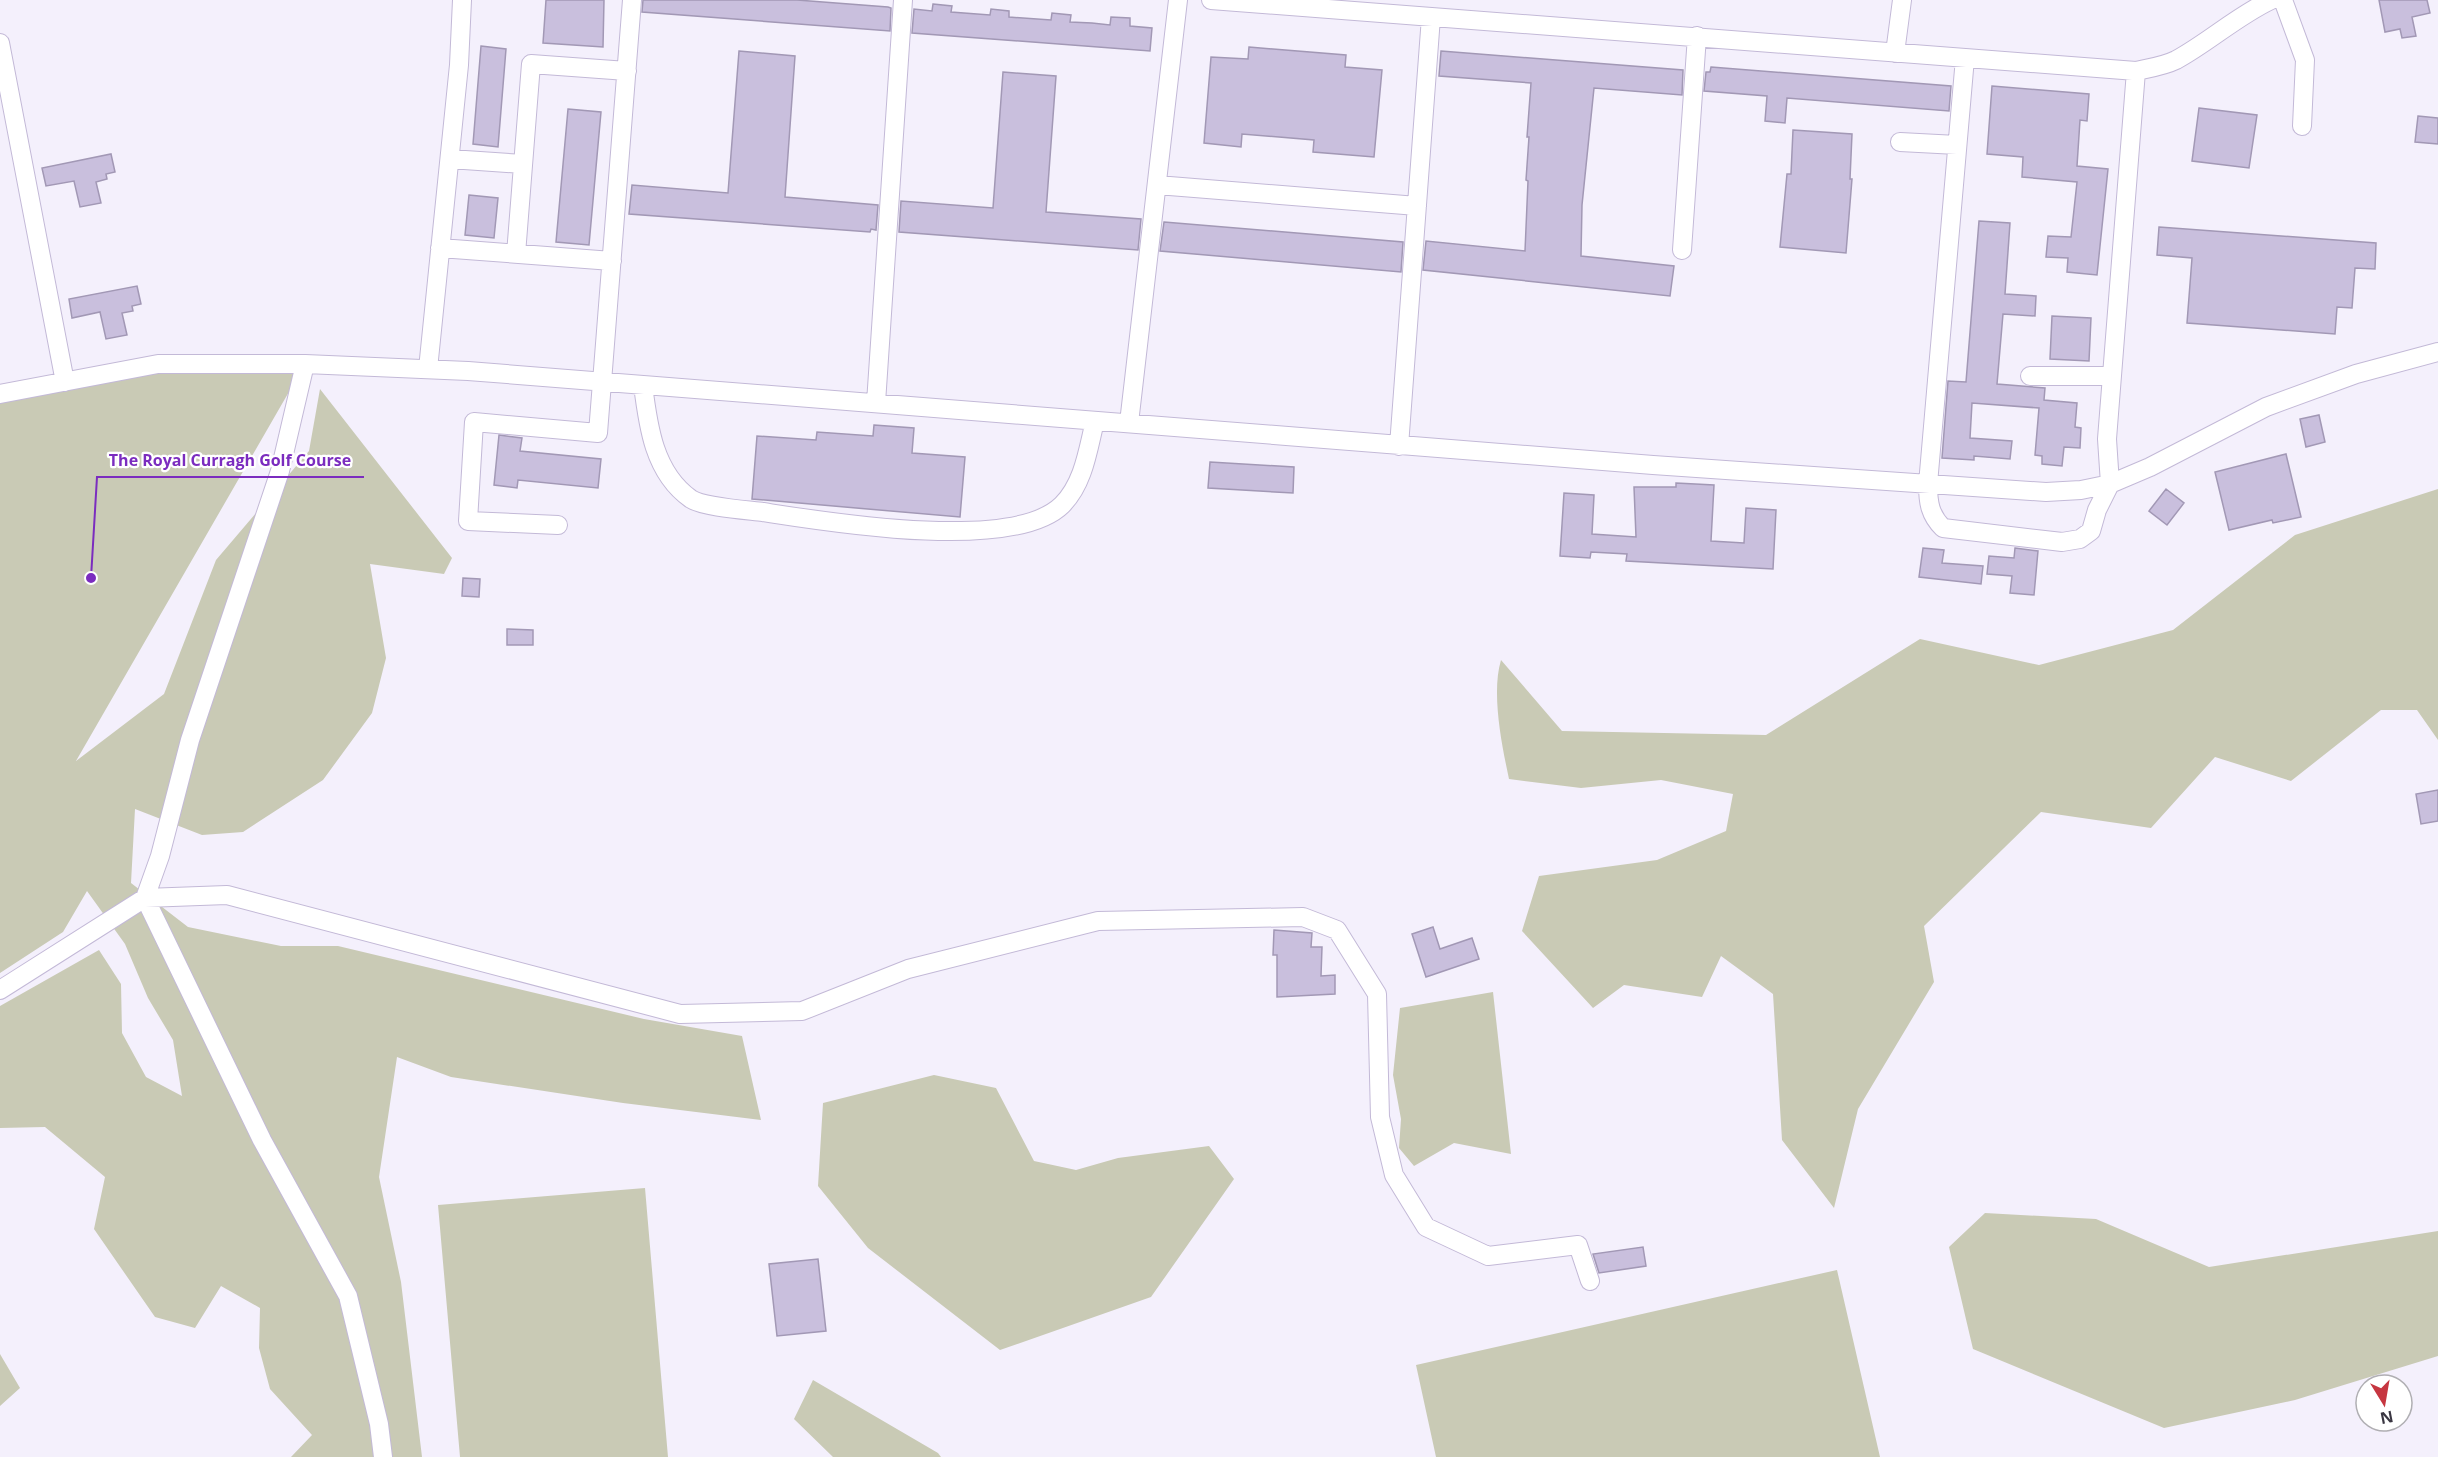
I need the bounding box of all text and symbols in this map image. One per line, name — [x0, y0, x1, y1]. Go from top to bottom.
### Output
callout: The Royal Curragh Golf Course — [97, 443, 364, 477]
text: The Royal Curragh Golf Course — [109, 449, 351, 471]
north arrow — [2354, 1373, 2414, 1433]
text: N — [2378, 1406, 2395, 1430]

